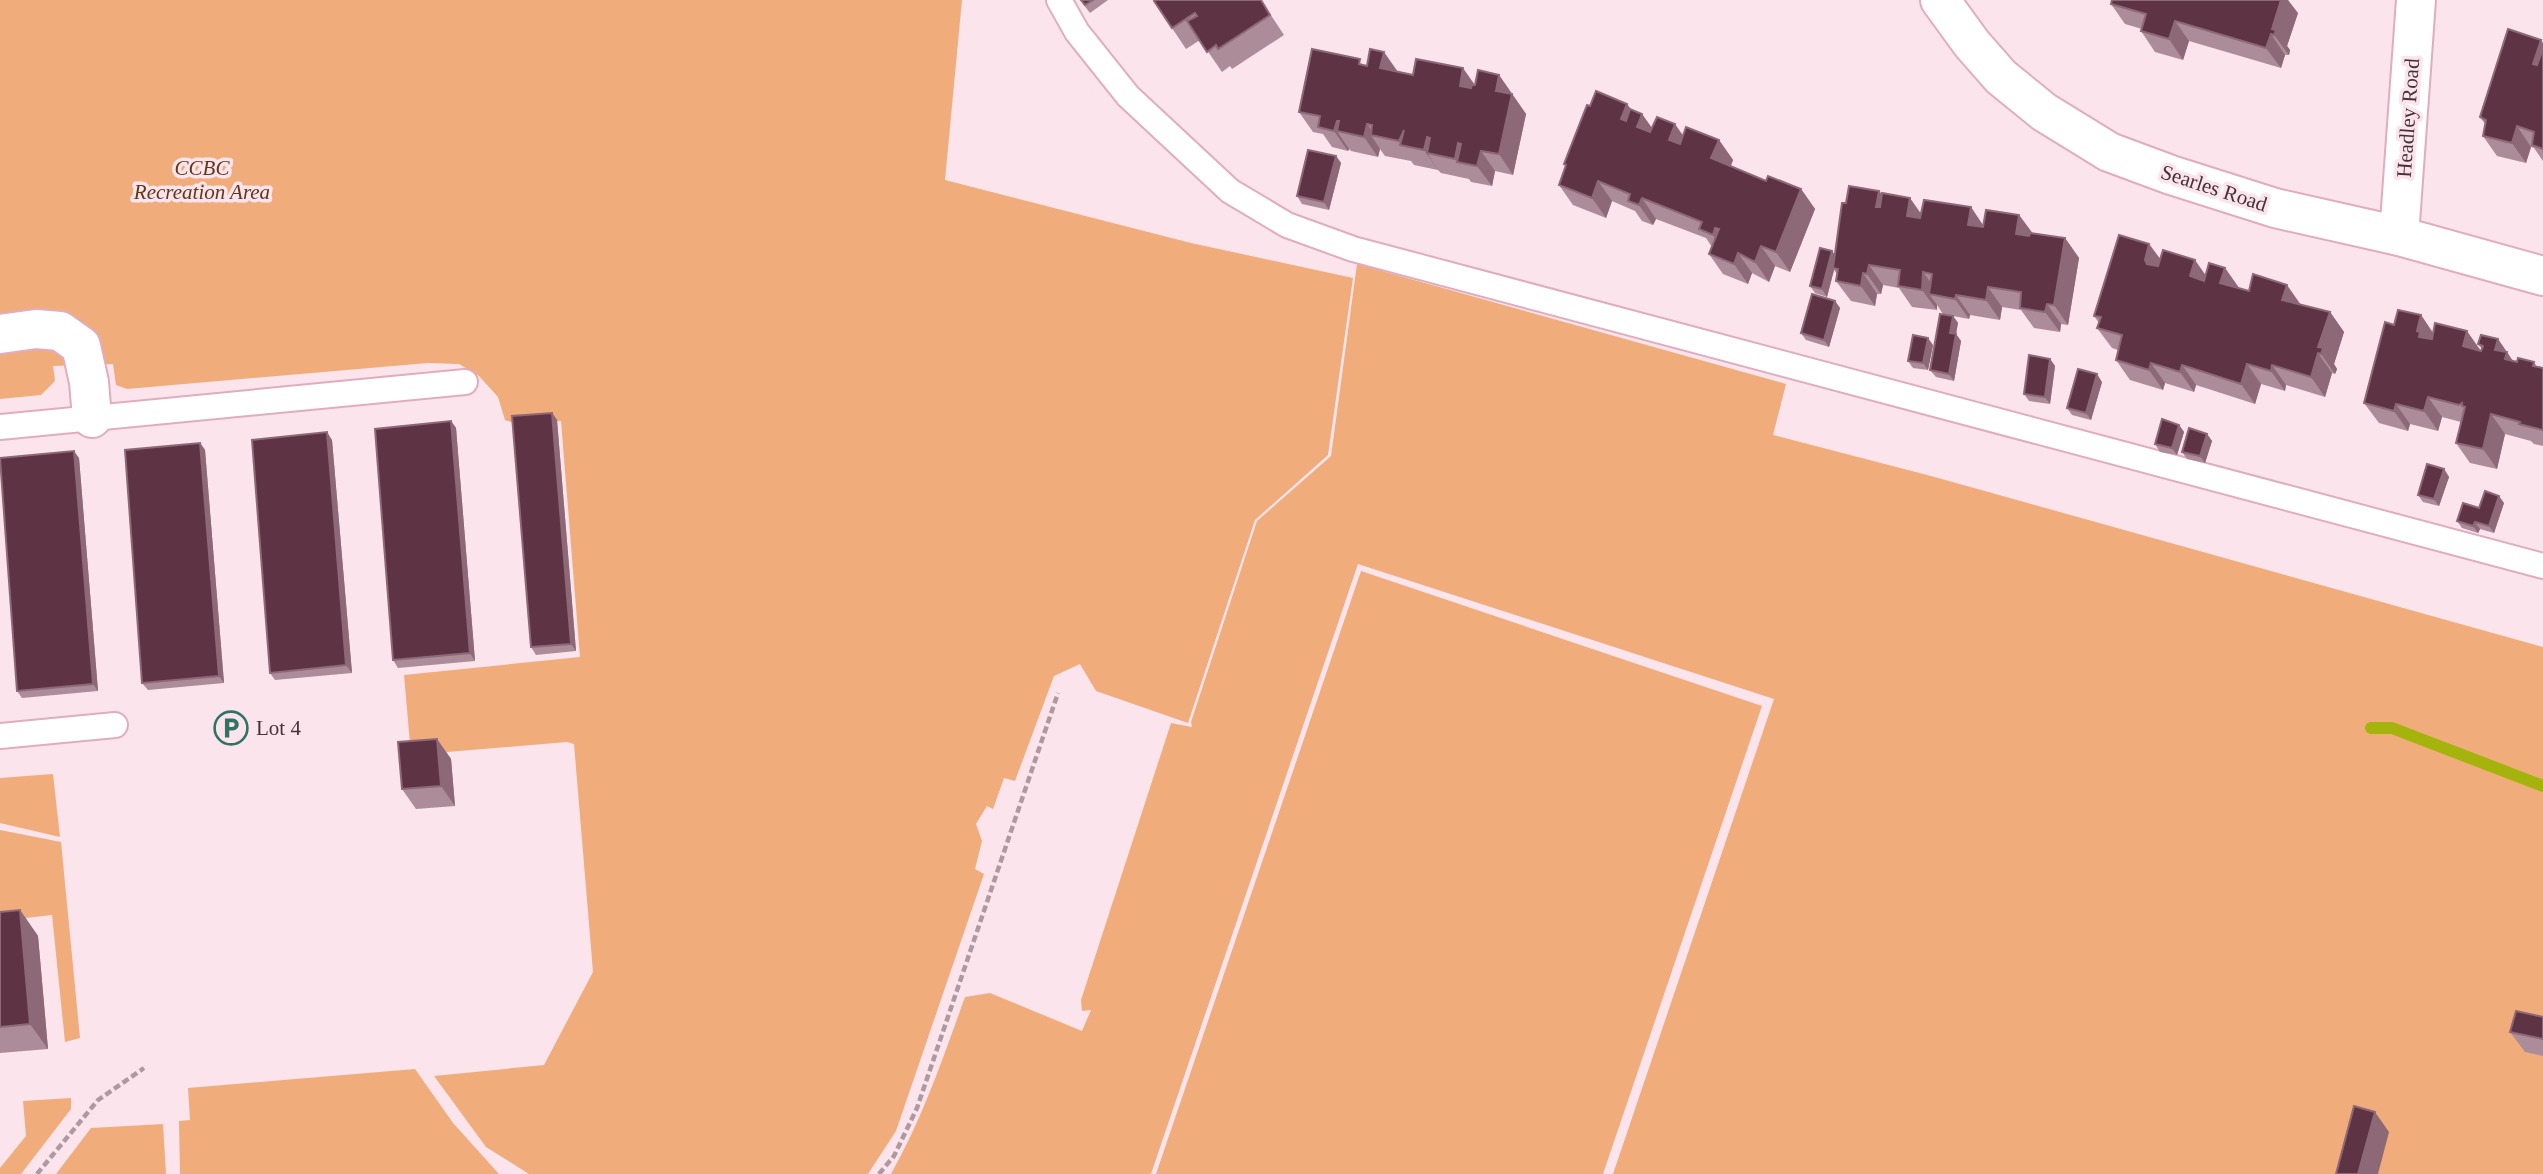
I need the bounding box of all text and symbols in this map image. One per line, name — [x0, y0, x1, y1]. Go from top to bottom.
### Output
street label: Headley Road — [2392, 57, 2424, 178]
park label: CCBC Recreation Area — [133, 156, 270, 204]
street label: Searles Road — [2158, 160, 2271, 217]
parking icon: Lot 4 — [212, 709, 250, 747]
place label: Lot 4 — [256, 716, 301, 740]

